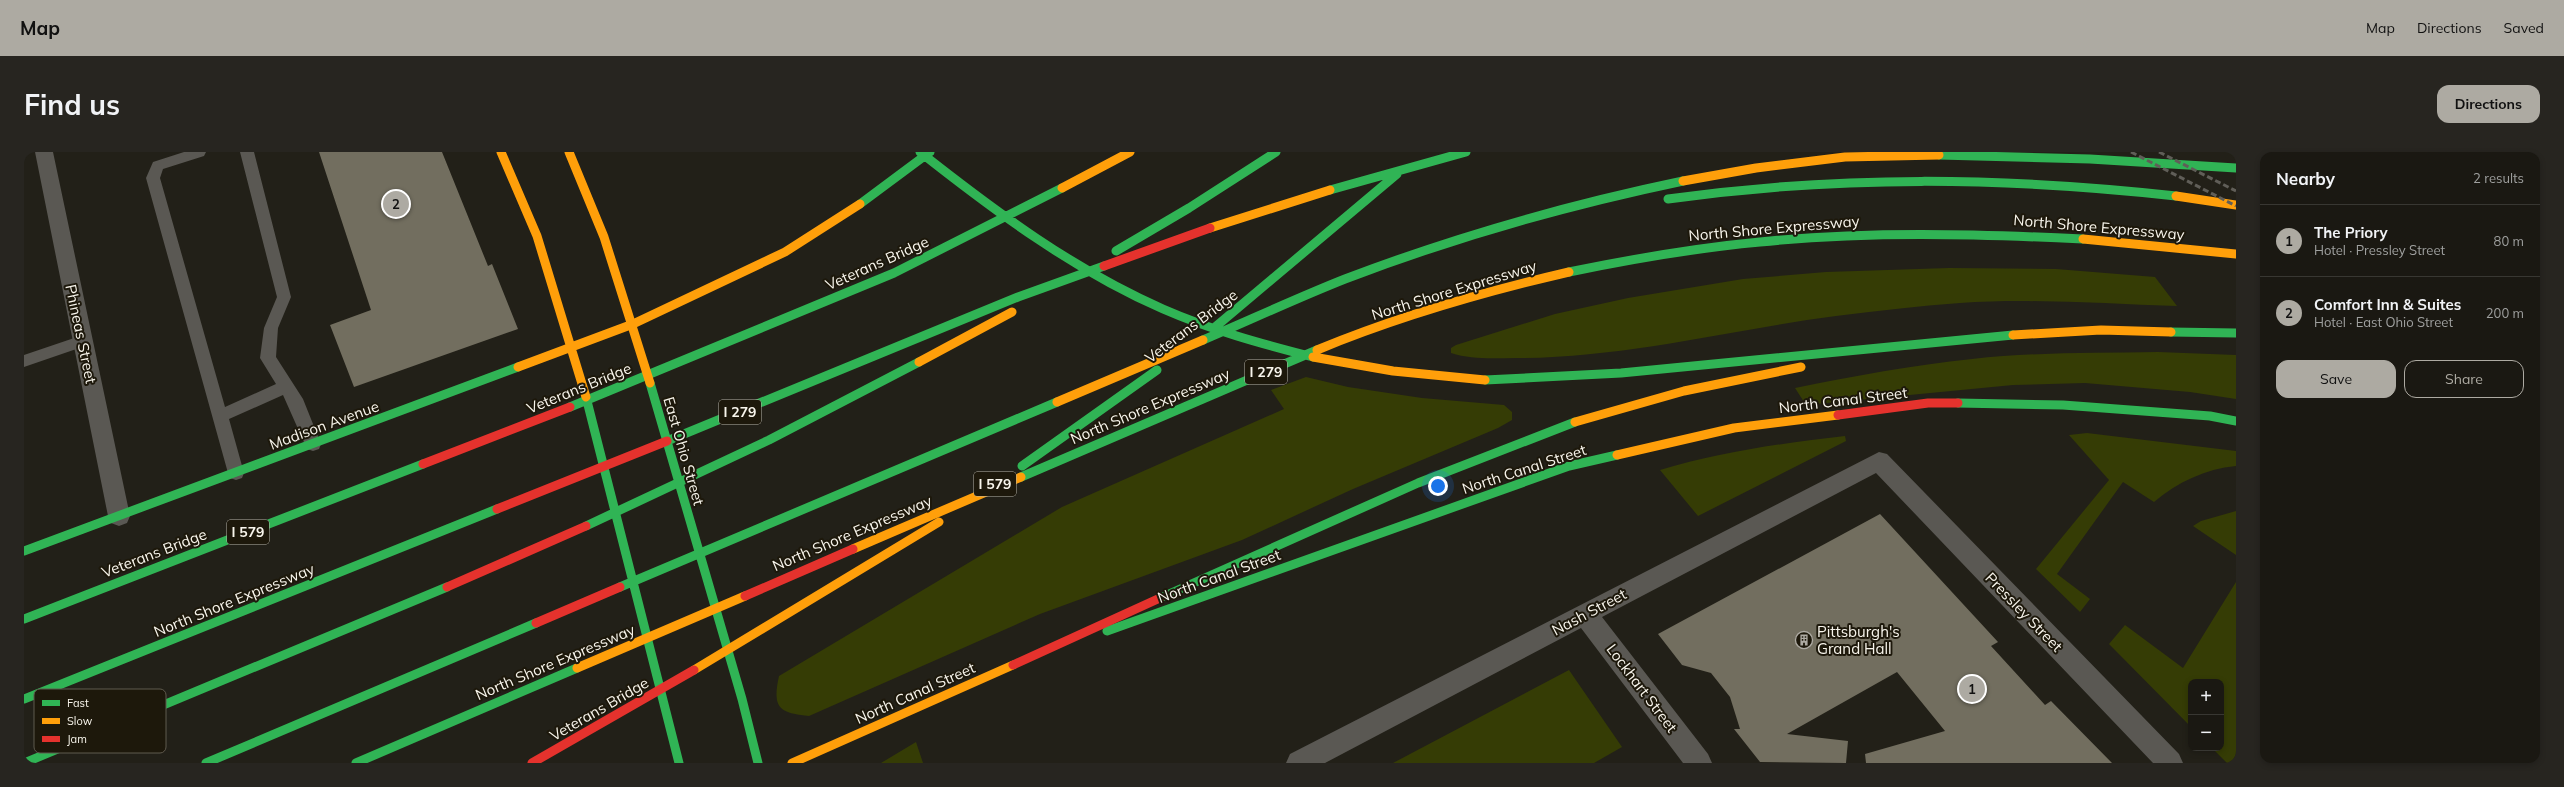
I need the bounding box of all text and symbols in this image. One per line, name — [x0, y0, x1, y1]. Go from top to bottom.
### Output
text: Map — [20, 16, 60, 40]
text: Map — [2366, 19, 2395, 37]
text: Directions — [2417, 19, 2482, 37]
text: Saved — [2504, 19, 2544, 37]
button: Directions — [2437, 85, 2540, 123]
text: Find us — [24, 87, 120, 122]
text: Nearby — [2276, 168, 2335, 189]
text: 2 results — [2473, 170, 2524, 186]
pin: 2 — [383, 189, 409, 219]
street label: North Shore Expressway — [2013, 210, 2185, 244]
street label: North Shore Expressway — [1688, 211, 1860, 245]
text: The Priory — [2314, 223, 2388, 242]
street label: Veterans Bridge — [822, 232, 932, 294]
text: 1 — [2285, 233, 2293, 249]
text: 80 m — [2494, 233, 2524, 249]
text: Hotel · Pressley Street — [2314, 242, 2445, 258]
street label: North Shore Expressway — [1369, 256, 1539, 324]
street label: Phineas Street — [61, 283, 101, 385]
street label: Veterans Bridge — [1141, 285, 1241, 367]
text: Comfort Inn & Suites — [2314, 295, 2461, 314]
text: 2 — [2285, 305, 2293, 321]
text: 200 m — [2486, 305, 2524, 321]
text: Hotel · East Ohio Street — [2314, 314, 2453, 330]
street label: Veterans Bridge — [524, 358, 634, 418]
road number: I 279 — [1245, 360, 1287, 384]
button: Save — [2276, 360, 2396, 398]
button: Share — [2404, 360, 2524, 398]
street label: North Shore Expressway — [1067, 364, 1233, 448]
street label: North Canal Street — [1778, 383, 1908, 417]
street label: East Ohio Street — [659, 394, 709, 508]
street label: Madison Avenue — [267, 396, 381, 454]
road number: I 279 — [719, 400, 761, 424]
street label: North Canal Street — [1460, 440, 1588, 498]
road number: I 579 — [974, 472, 1016, 496]
your location — [1428, 476, 1448, 496]
street label: North Shore Expressway — [769, 491, 935, 575]
road number: I 579 — [227, 520, 269, 544]
street label: Veterans Bridge — [99, 524, 209, 582]
street label: North Canal Street — [1155, 545, 1283, 607]
street label: North Shore Expressway — [151, 559, 317, 641]
street label: Pressley Street — [1981, 568, 2067, 656]
street label: Nash Street — [1548, 584, 1630, 640]
street label: North Shore Expressway — [472, 620, 638, 704]
place label: Pittsburgh's Grand Hall — [1817, 622, 1900, 658]
building icon: Pittsburgh's Grand Hall — [1794, 630, 1814, 650]
street label: Lockhart Street — [1602, 640, 1682, 736]
street label: North Canal Street — [852, 658, 978, 728]
street label: Veterans Bridge — [546, 673, 652, 745]
pin: 1 — [1959, 674, 1985, 704]
map controls — [2188, 679, 2224, 751]
button: + — [2188, 679, 2224, 715]
legend — [34, 689, 166, 753]
text: Fast — [67, 696, 89, 710]
text: Slow — [67, 714, 93, 728]
button: − — [2188, 715, 2224, 751]
text: Jam — [67, 732, 87, 746]

